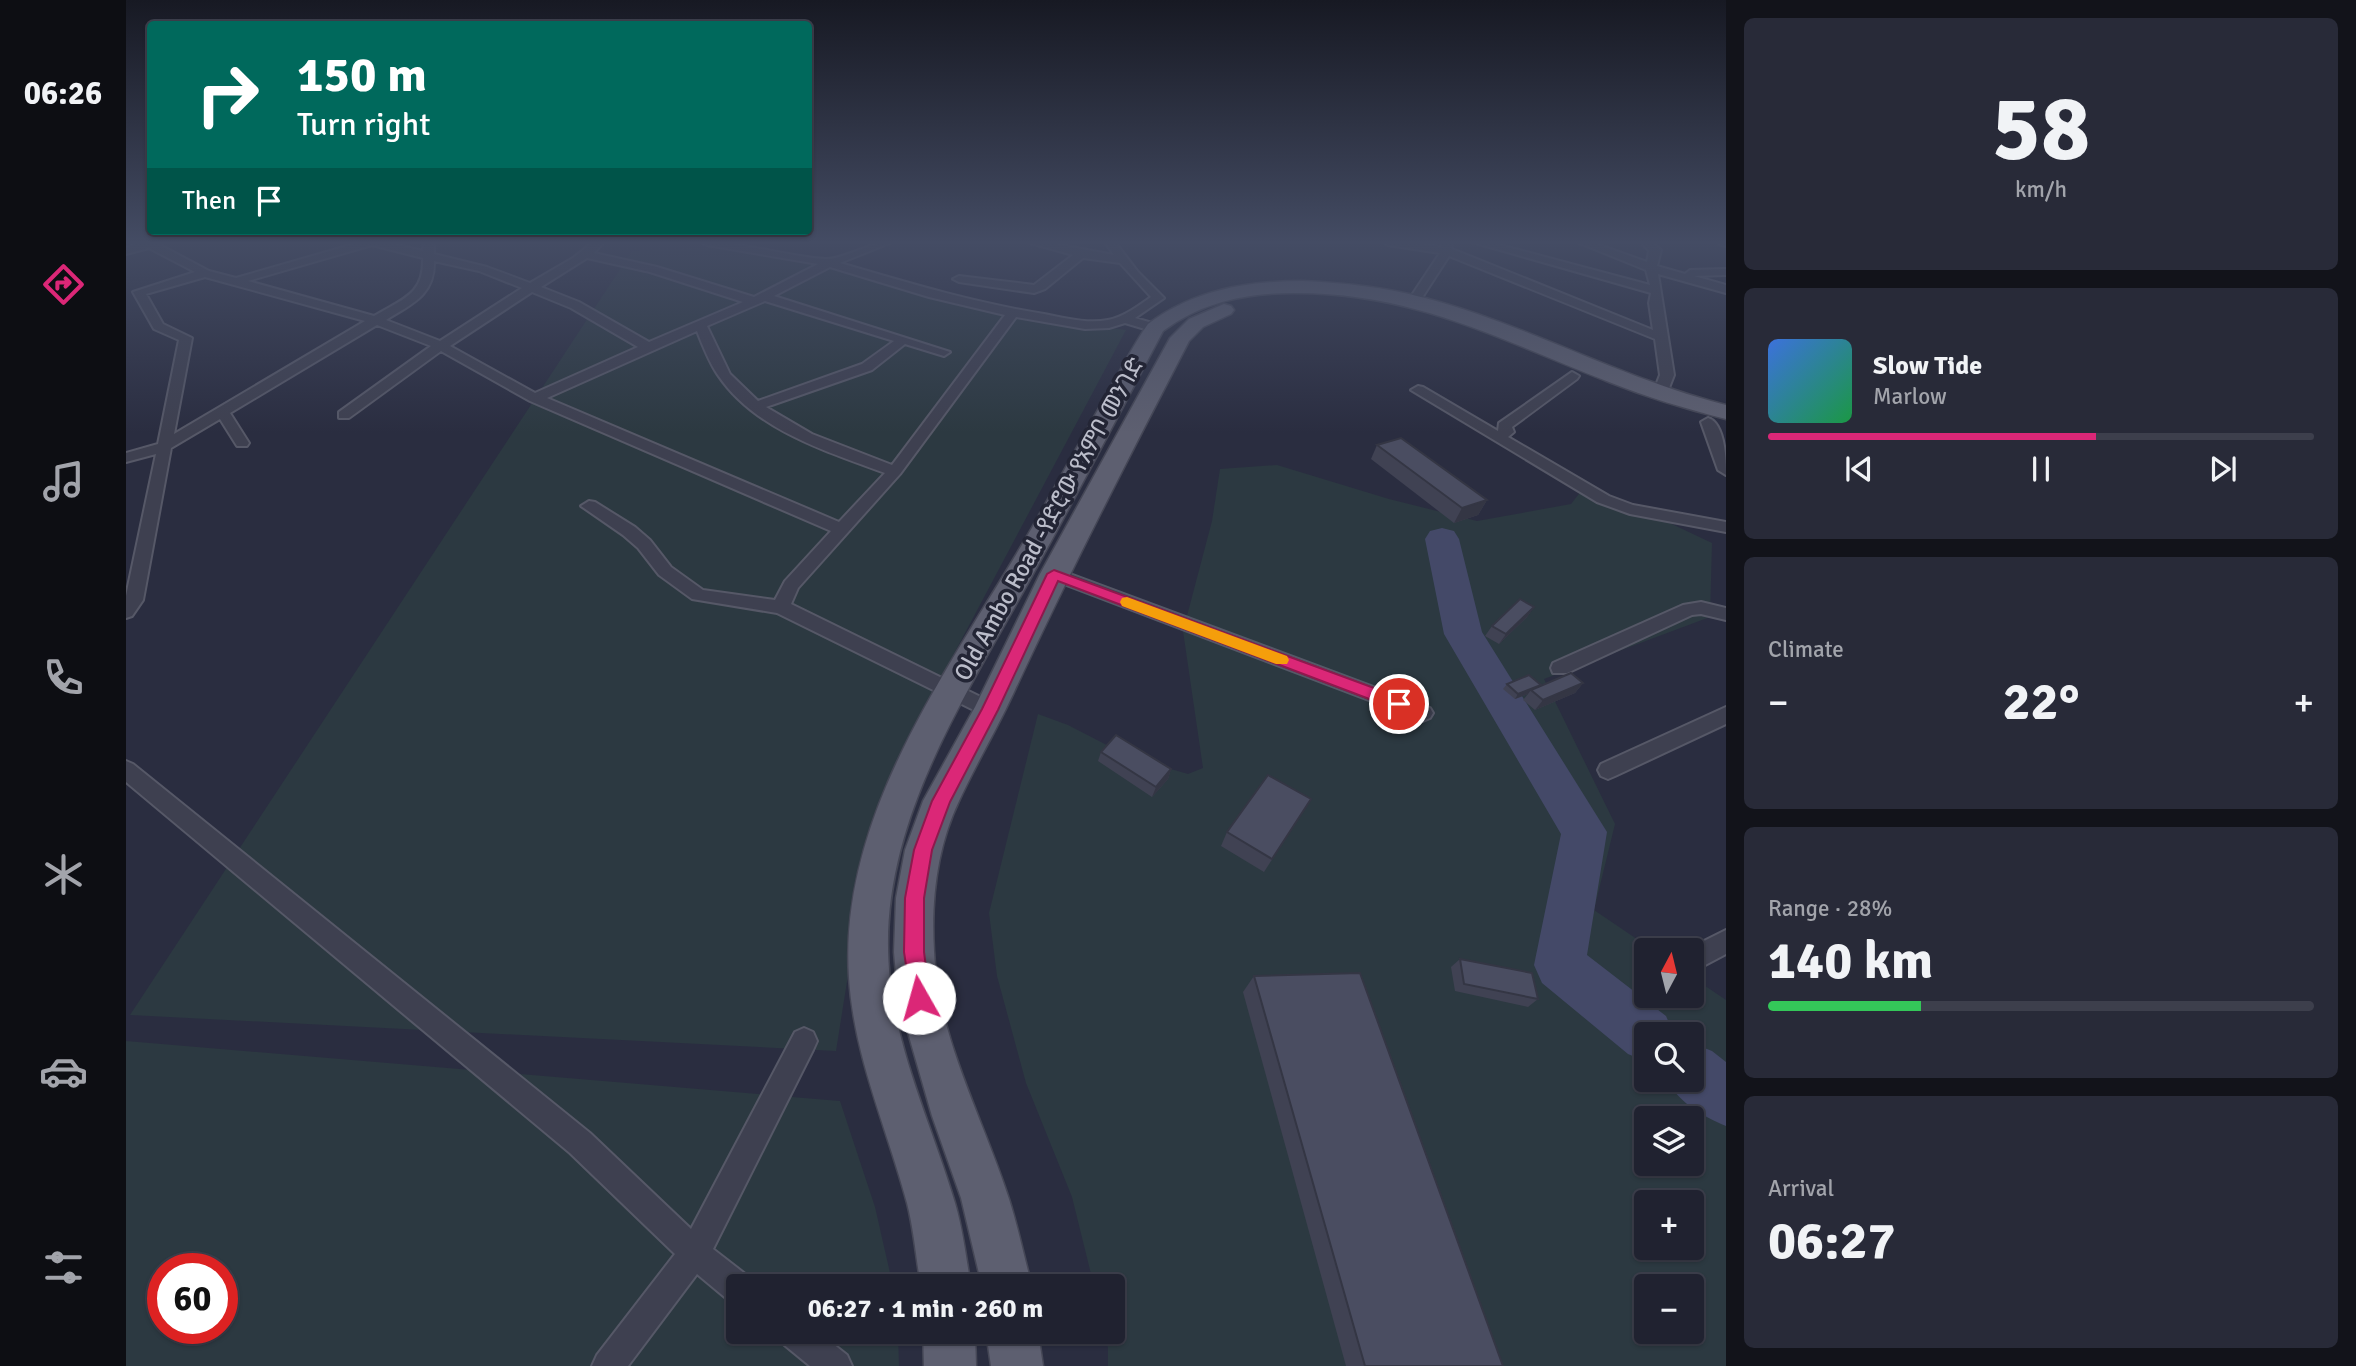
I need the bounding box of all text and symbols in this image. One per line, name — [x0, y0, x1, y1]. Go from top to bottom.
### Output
text: 150 m — [297, 45, 427, 105]
icon: right — [182, 49, 273, 140]
text: 58 — [1992, 73, 2090, 186]
text: 06:26 — [24, 74, 102, 113]
text: Turn right — [297, 105, 430, 144]
text: km/h — [2015, 175, 2067, 204]
icon: arrive — [250, 182, 288, 220]
text: Then — [182, 185, 236, 217]
icon: directions — [39, 260, 88, 309]
text: Slow Tide — [1873, 350, 1982, 382]
street label: Old Ambo Road -የድሮው የአምቦ መንገድ — [947, 352, 1151, 686]
text: Marlow — [1873, 382, 1947, 411]
icon: previous — [1840, 450, 1878, 488]
icon: pause — [2022, 450, 2060, 488]
icon: next — [2204, 450, 2242, 488]
icon: music — [39, 457, 88, 506]
text: Climate — [1768, 635, 1844, 664]
icon: phone — [39, 653, 88, 702]
text: 22° — [2003, 670, 2079, 734]
pin — [1369, 674, 1429, 734]
text: − — [1768, 679, 1789, 726]
text: + — [2293, 679, 2314, 726]
icon: arrive — [1380, 685, 1418, 723]
icon: climate — [39, 850, 88, 899]
text: Range · 28% — [1768, 894, 1892, 923]
text: 140 km — [1768, 929, 1933, 993]
north arrow — [1634, 938, 1704, 1008]
map controls — [1634, 938, 1704, 1344]
position arrow — [882, 961, 956, 1035]
button: search — [1634, 1022, 1704, 1092]
icon: car — [39, 1047, 88, 1096]
button: layers — [1634, 1106, 1704, 1176]
text: Arrival — [1768, 1174, 1834, 1203]
button: + — [1634, 1190, 1704, 1260]
text: 06:27 — [1768, 1209, 1896, 1273]
icon: filters — [39, 1243, 88, 1292]
speed limit sign: 60 — [147, 1253, 238, 1344]
button: − — [1634, 1274, 1704, 1344]
text: 06:27 · 1 min · 260 m — [808, 1293, 1043, 1325]

